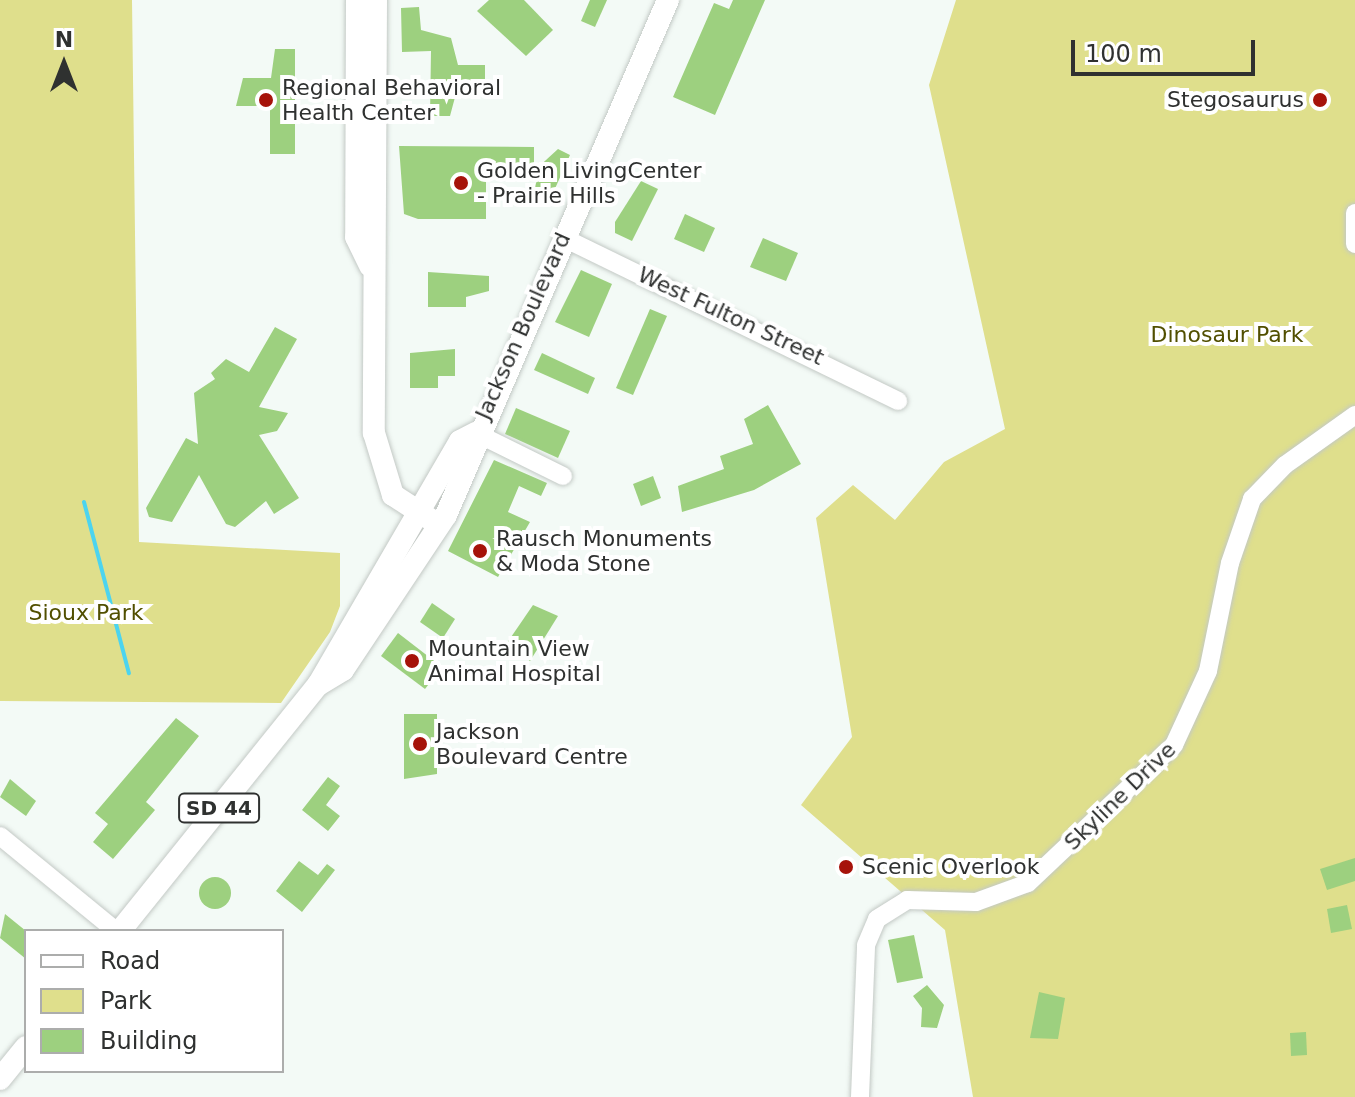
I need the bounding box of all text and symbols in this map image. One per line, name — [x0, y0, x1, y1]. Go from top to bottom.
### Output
north arrow — [24, 24, 104, 104]
scale bar — [1075, 24, 1259, 74]
text: N — [55, 27, 73, 52]
text: 100 m — [1085, 40, 1162, 68]
place label: Regional Behavioral Health Center — [282, 74, 501, 126]
place label: Stegosaurus — [1167, 87, 1304, 113]
marker: Regional Behavioral Health Center — [257, 91, 275, 109]
marker: Stegosaurus — [1311, 91, 1329, 109]
place label: Golden LivingCenter - Prairie Hills — [477, 157, 702, 208]
marker: Golden LivingCenter - Prairie Hills — [452, 174, 470, 192]
street label: Jackson Boulevard — [470, 228, 576, 424]
street label: West Fulton Street — [634, 261, 828, 371]
park label: Dinosaur Park — [1151, 322, 1303, 348]
place label: Rausch Monuments & Moda Stone — [496, 525, 712, 576]
marker: Rausch Monuments & Moda Stone — [471, 542, 489, 560]
park label: Sioux Park — [28, 600, 144, 626]
place label: Mountain View Animal Hospital — [428, 635, 601, 686]
marker: Mountain View Animal Hospital — [403, 652, 421, 670]
place label: Jackson Boulevard Centre — [436, 718, 628, 770]
marker: Jackson Boulevard Centre — [411, 735, 429, 753]
street label: Skyline Drive — [1059, 736, 1181, 856]
road number: SD 44 — [177, 792, 261, 824]
place label: Scenic Overlook — [862, 854, 1039, 880]
marker: Scenic Overlook — [837, 858, 855, 876]
legend — [24, 929, 284, 1073]
text: Road — [100, 947, 160, 975]
text: Park — [100, 987, 152, 1015]
text: Building — [100, 1027, 197, 1055]

